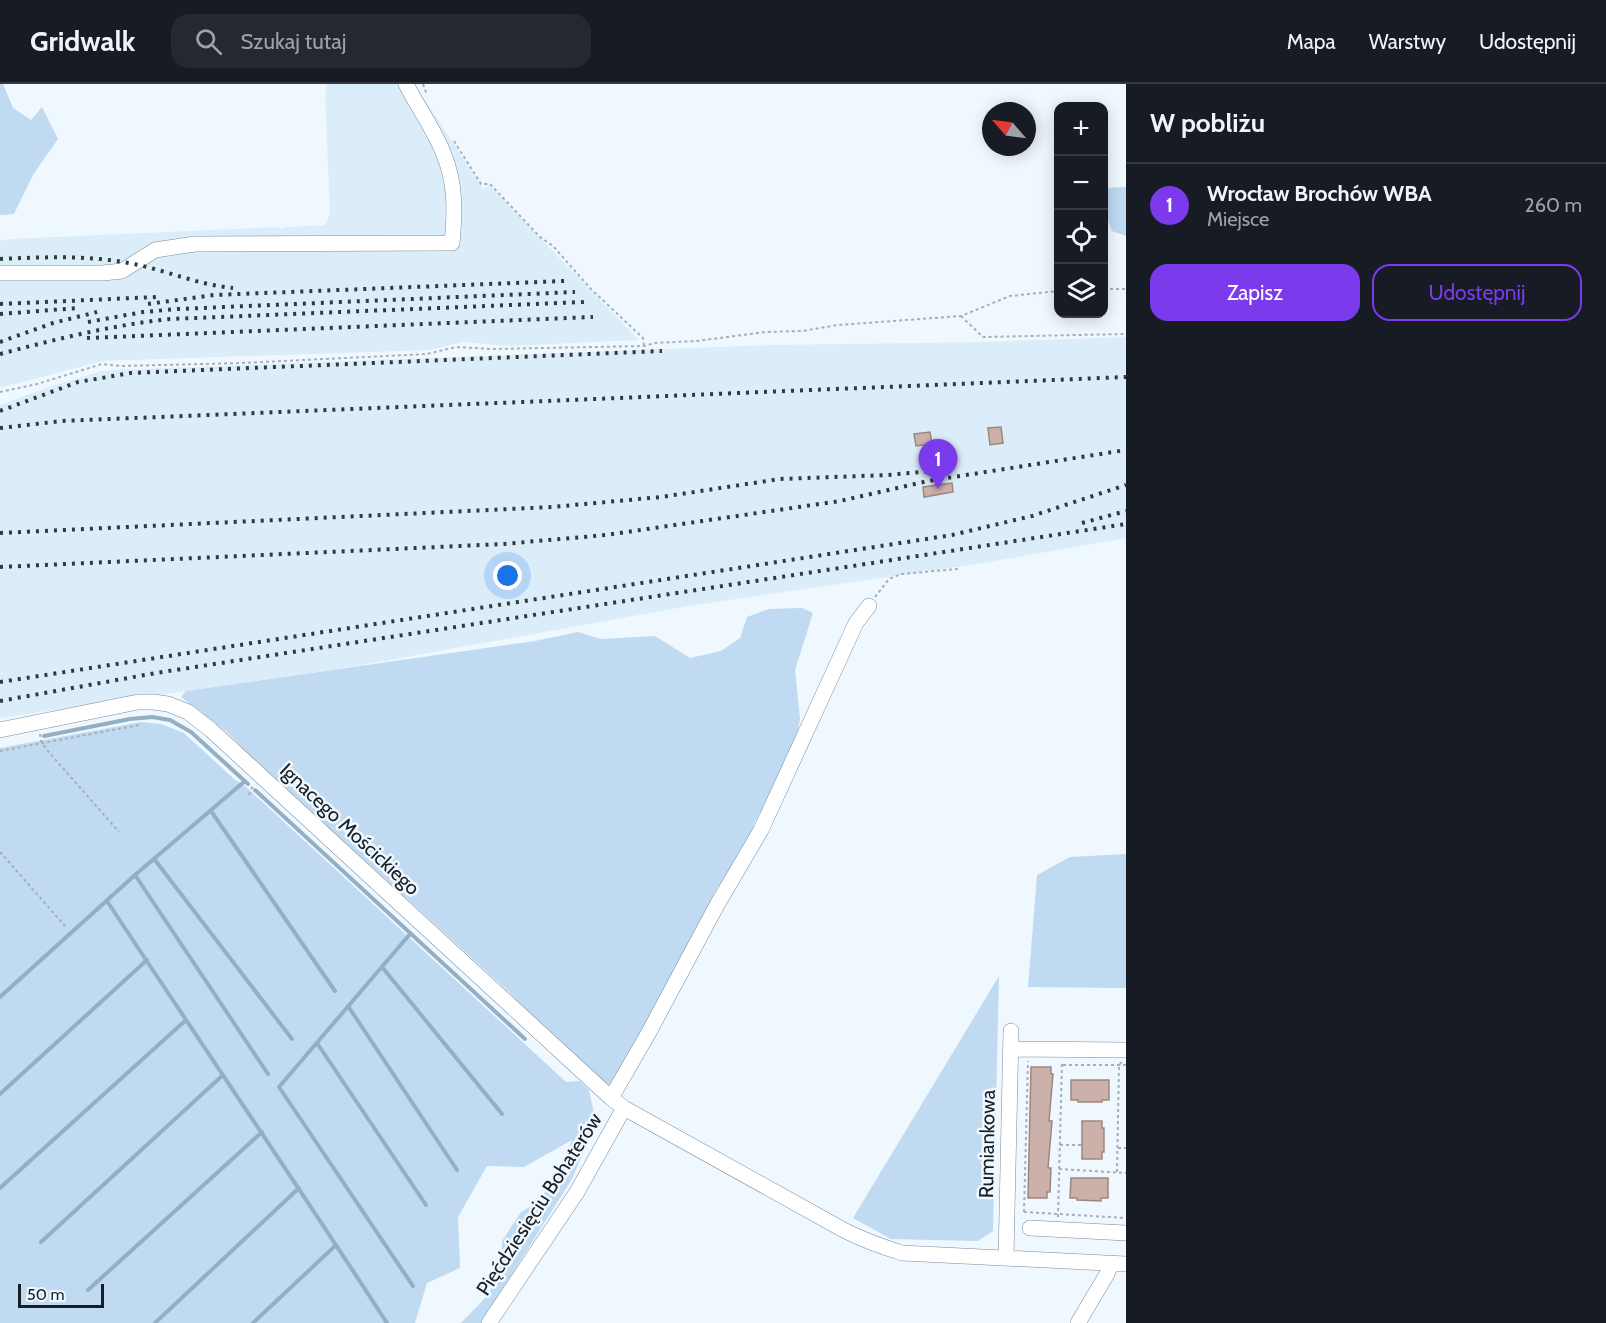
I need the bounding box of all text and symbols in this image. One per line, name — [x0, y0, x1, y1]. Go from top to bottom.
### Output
search box — [171, 14, 591, 68]
text: Gridwalk — [30, 24, 135, 58]
icon: search — [192, 25, 225, 58]
text: Szukaj tutaj — [240, 28, 346, 55]
text: Mapa — [1287, 29, 1336, 54]
text: Warstwy — [1369, 29, 1446, 54]
text: Udostępnij — [1479, 29, 1576, 54]
north arrow — [982, 102, 1036, 156]
map controls — [1054, 102, 1108, 318]
button: + — [1054, 102, 1108, 156]
text: W pobliżu — [1150, 107, 1265, 139]
button: − — [1054, 156, 1108, 210]
text: Wrocław Brochów WBA — [1207, 180, 1432, 207]
text: 1 — [1166, 193, 1173, 217]
text: 260 m — [1524, 193, 1582, 217]
text: Miejsce — [1207, 207, 1269, 231]
button: locate — [1054, 210, 1108, 264]
button: layers — [1054, 264, 1108, 318]
button: Zapisz — [1150, 264, 1360, 321]
button: Udostępnij — [1372, 264, 1582, 321]
pin: 1 — [918, 440, 958, 489]
your location — [493, 561, 522, 590]
street label: Ignacego Mościckiego — [275, 758, 425, 900]
street label: Rumiankowa — [974, 1089, 1000, 1198]
street label: Pięćdziesięciu Bohaterów — [471, 1108, 607, 1300]
scale bar — [18, 1281, 104, 1308]
text: 50 m — [27, 1285, 64, 1304]

